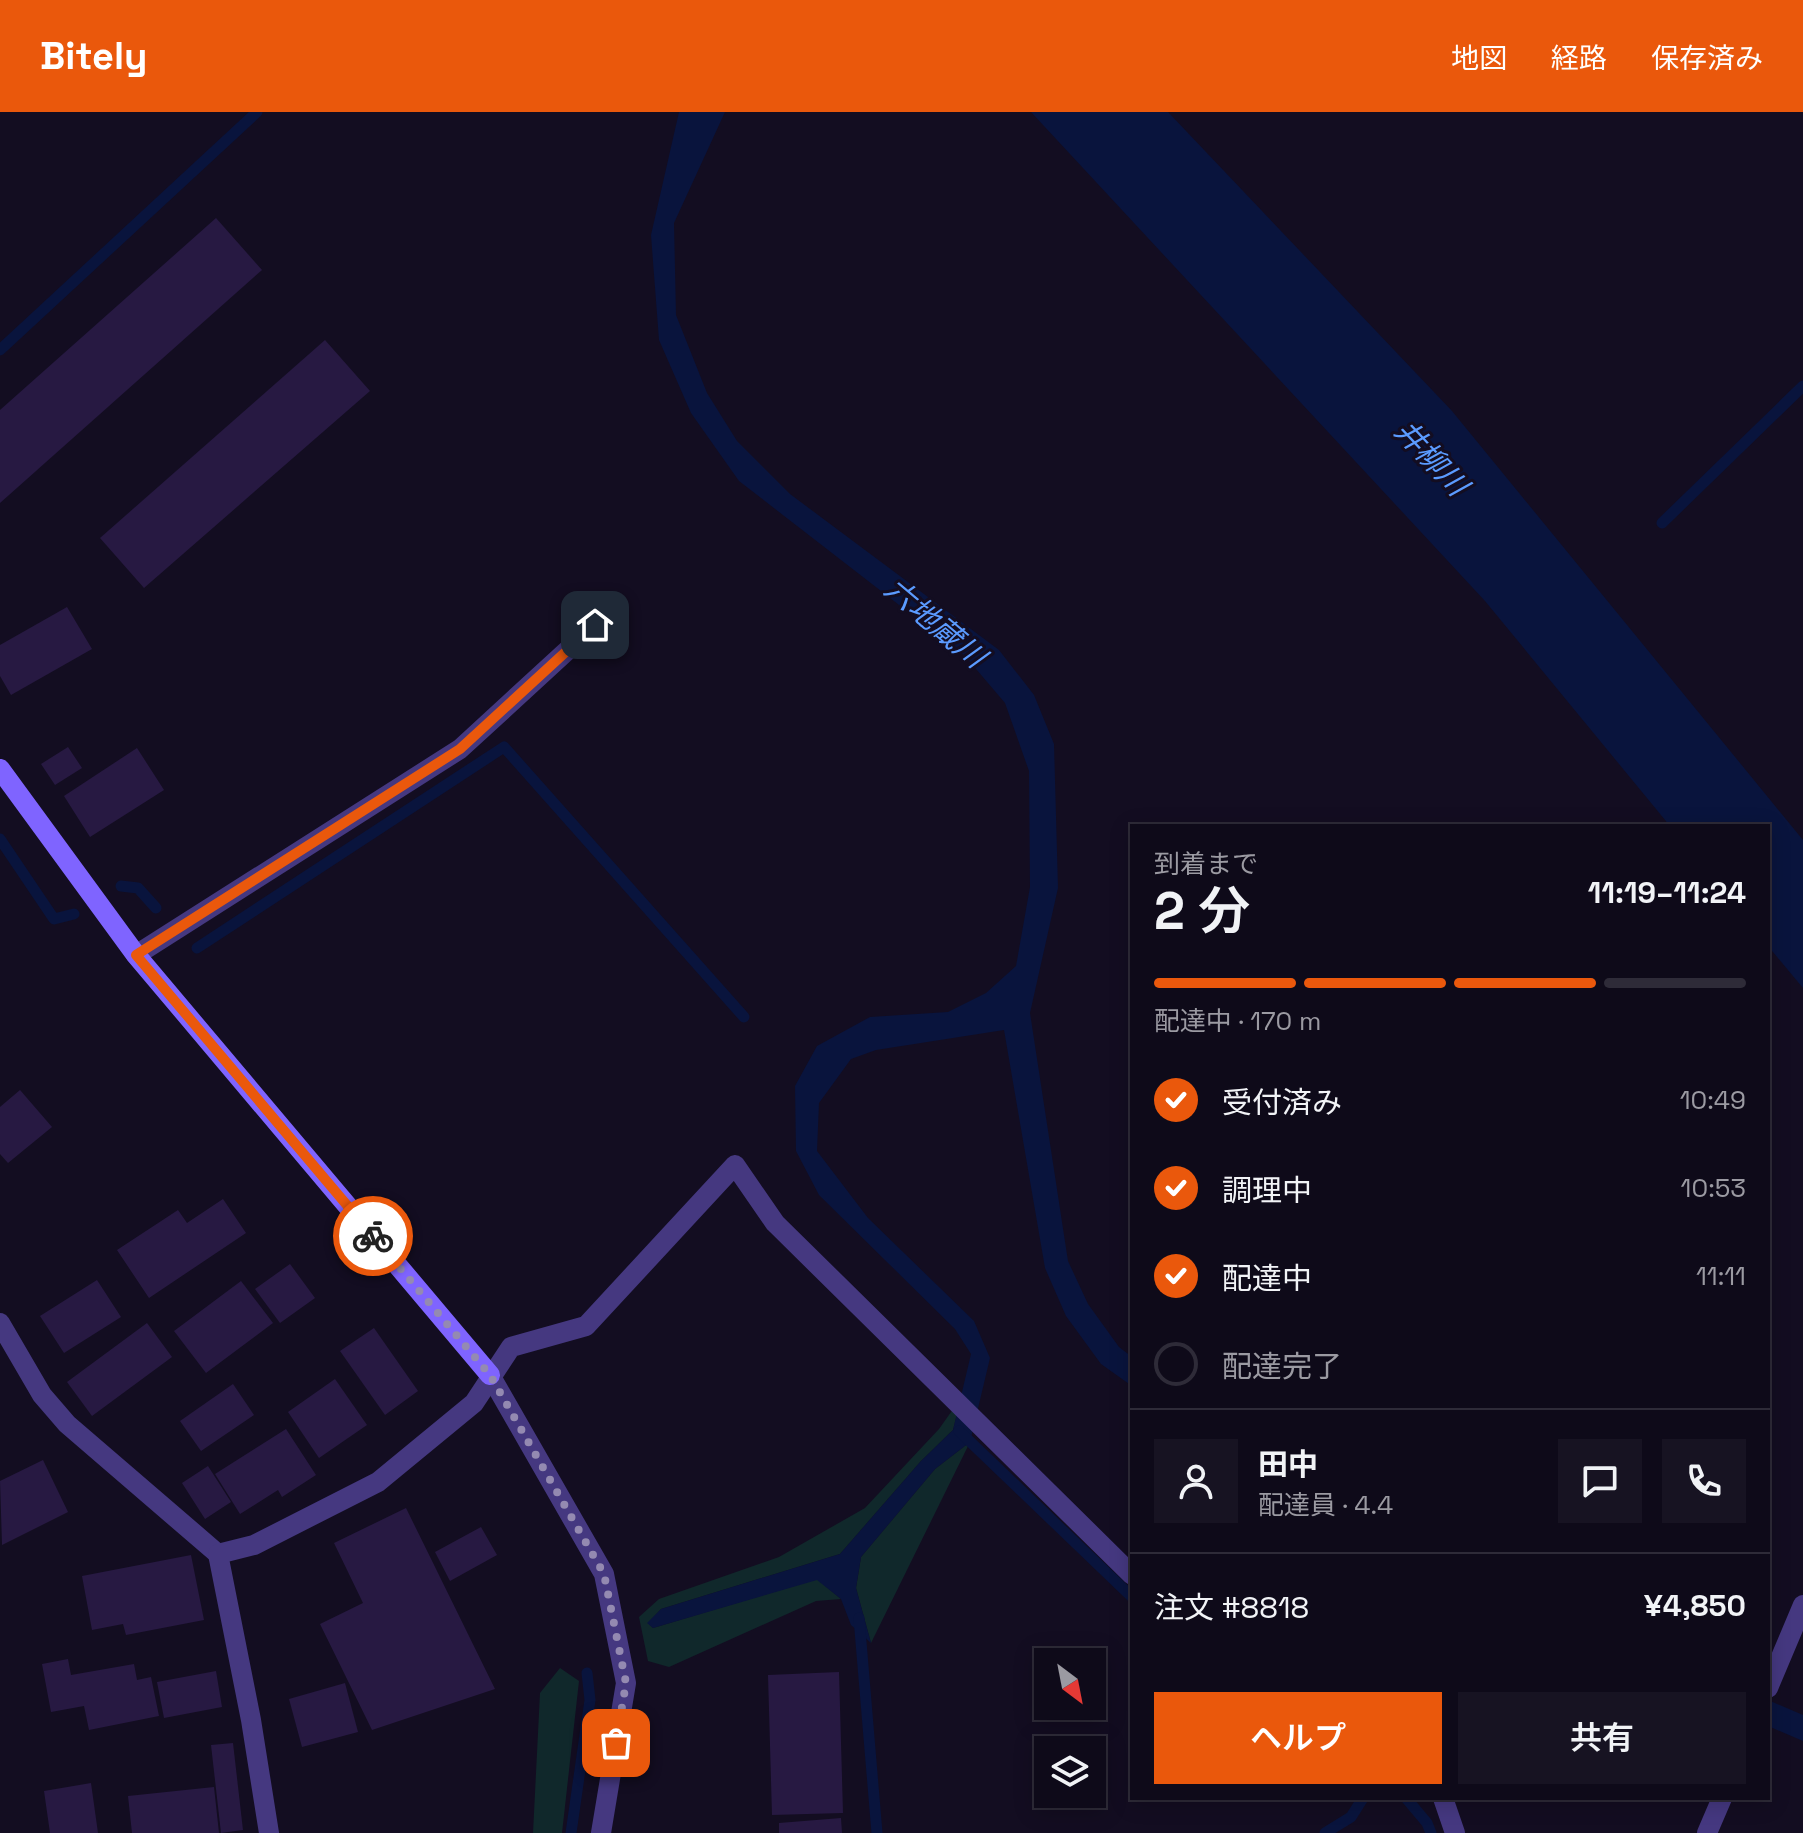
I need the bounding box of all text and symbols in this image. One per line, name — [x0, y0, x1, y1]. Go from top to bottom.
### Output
text: Bitely — [40, 32, 147, 80]
text: 地図 — [1451, 40, 1507, 76]
text: 経路 — [1551, 40, 1607, 76]
text: 保存済み — [1651, 40, 1763, 76]
water label: 井柳川 — [1386, 411, 1478, 506]
water label: 六地蔵川 — [877, 569, 996, 678]
pin — [561, 591, 629, 659]
icon: home — [573, 603, 617, 647]
text: 到着まで — [1154, 847, 1258, 881]
text: 11:19–11:24 — [1588, 873, 1746, 912]
text: 2 分 — [1154, 878, 1250, 944]
text: 配達中 · 170 m — [1154, 1004, 1321, 1038]
icon: check — [1154, 1078, 1198, 1122]
text: 受付済み — [1222, 1083, 1342, 1122]
text: 10:49 — [1680, 1083, 1746, 1117]
icon: check — [1154, 1166, 1198, 1210]
text: 調理中 — [1222, 1171, 1312, 1210]
text: 10:53 — [1681, 1171, 1746, 1205]
courier — [333, 1196, 413, 1276]
icon: bike — [351, 1214, 395, 1258]
icon: check — [1154, 1254, 1198, 1298]
text: 配達中 — [1222, 1259, 1312, 1298]
text: 11:11 — [1696, 1259, 1746, 1293]
text: 配達完了 — [1222, 1347, 1342, 1386]
button: person — [1154, 1439, 1238, 1523]
button: chat — [1558, 1439, 1642, 1523]
button: phone — [1662, 1439, 1746, 1523]
text: 田中 — [1258, 1445, 1318, 1484]
text: 配達員 · 4.4 — [1258, 1488, 1393, 1522]
text: ¥4,850 — [1644, 1586, 1746, 1625]
text: 注文 #8818 — [1154, 1588, 1309, 1627]
north arrow — [1034, 1648, 1106, 1720]
map controls — [1034, 1648, 1106, 1808]
button: ヘルプ — [1154, 1692, 1442, 1784]
button: 共有 — [1458, 1692, 1746, 1784]
pin — [582, 1709, 650, 1777]
icon: bag — [594, 1721, 638, 1765]
button: layers — [1034, 1736, 1106, 1808]

